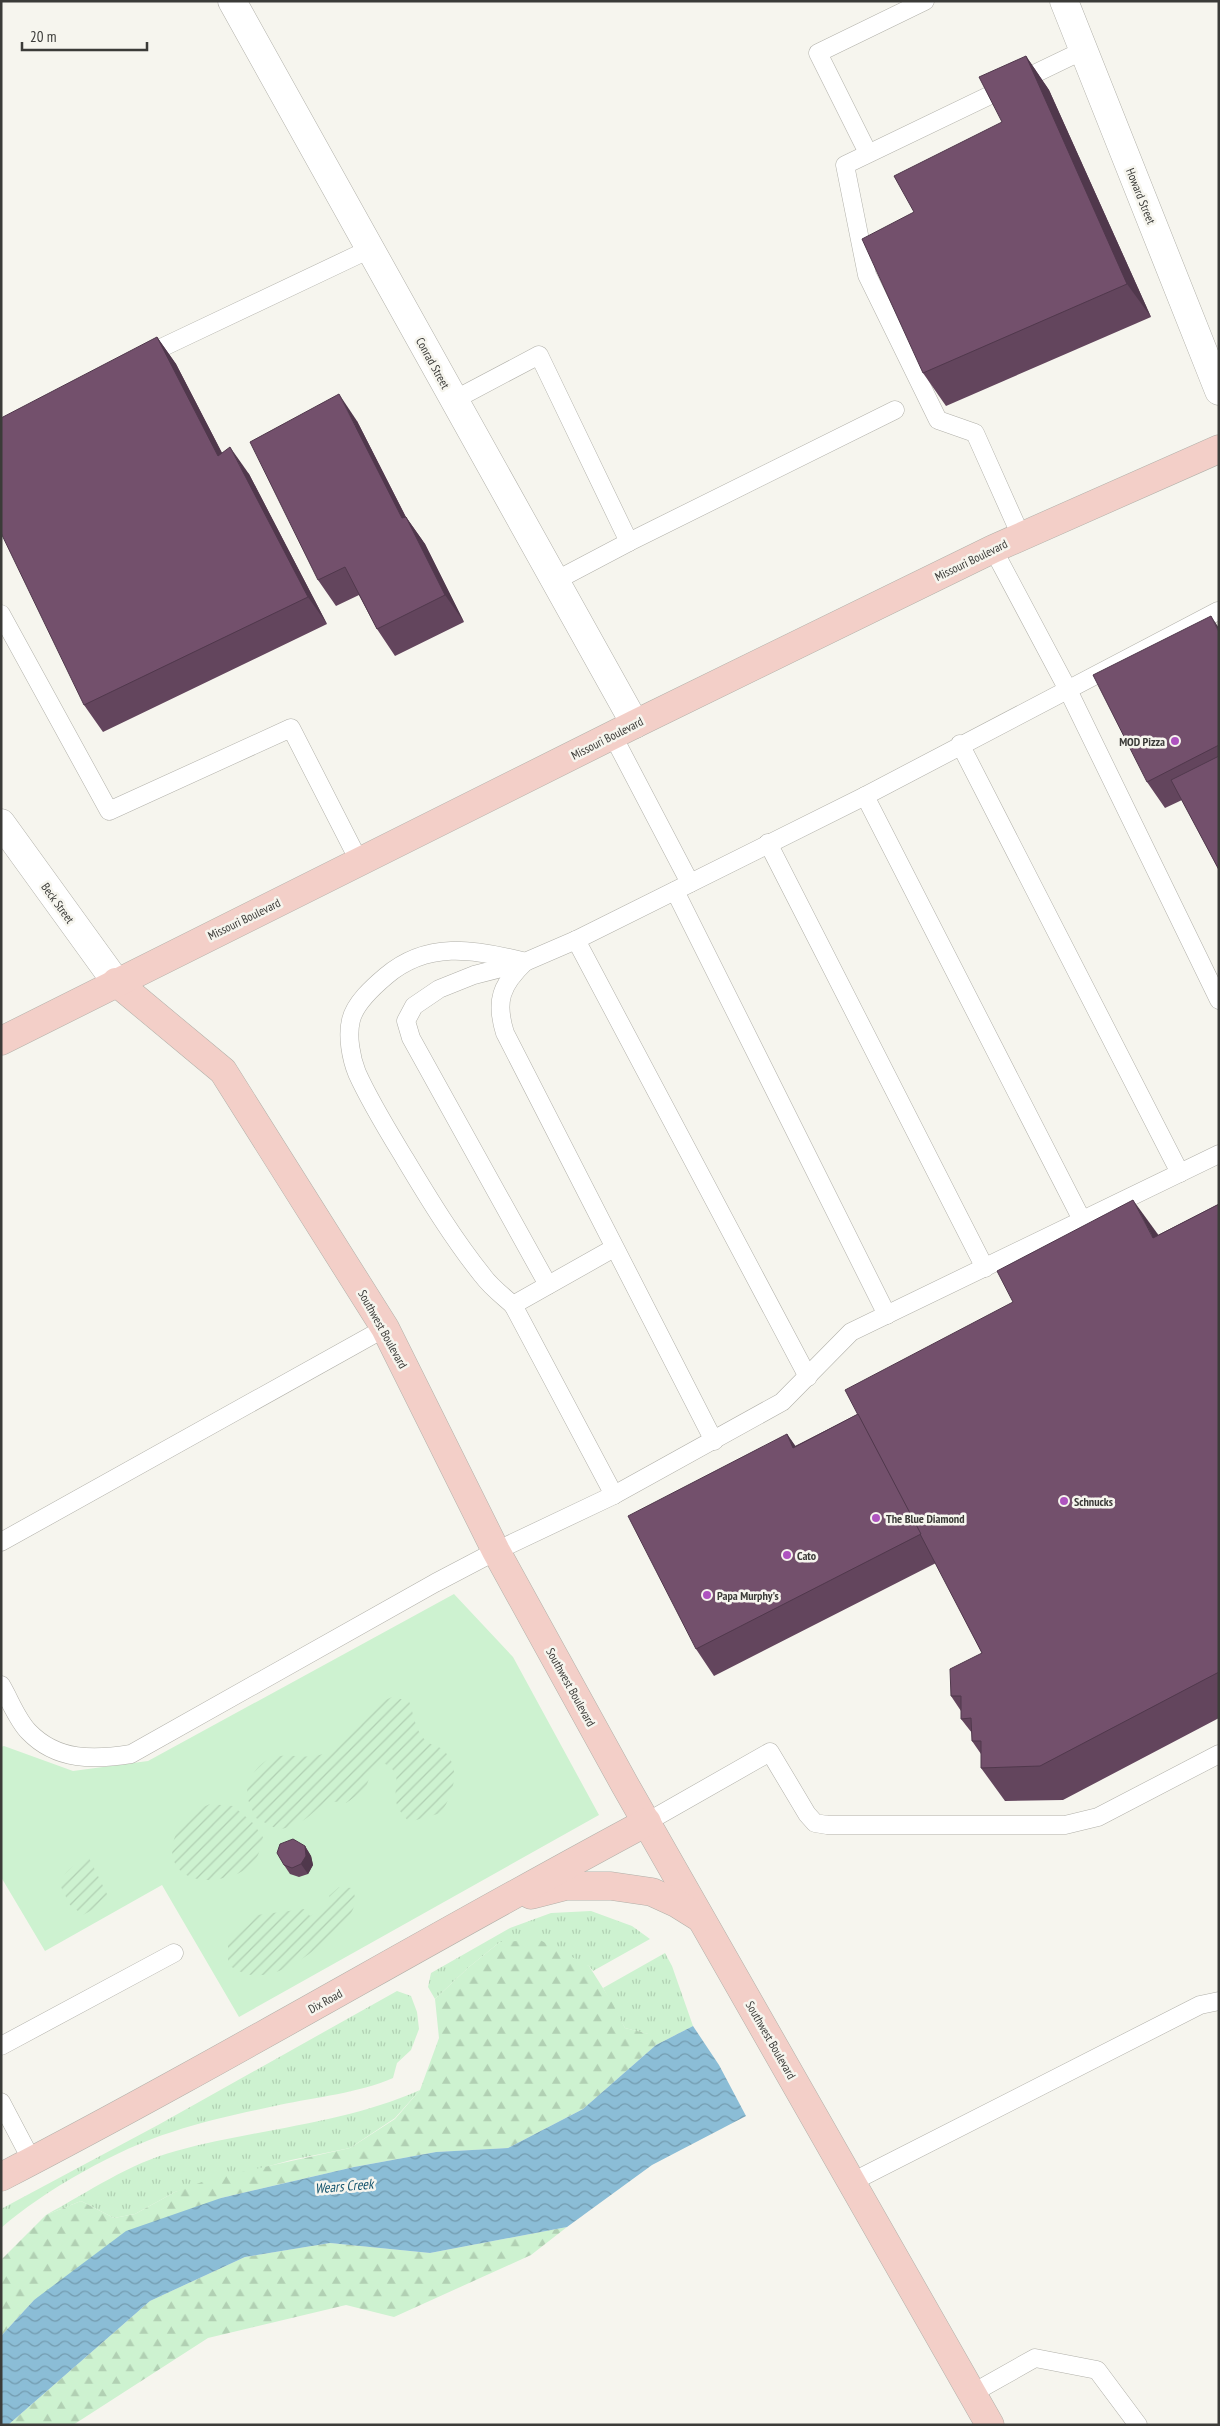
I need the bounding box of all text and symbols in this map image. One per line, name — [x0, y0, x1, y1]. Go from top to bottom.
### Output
scale bar — [22, 20, 148, 52]
text: 20 m — [30, 27, 56, 46]
street label: Howard Street — [1123, 166, 1159, 227]
street label: Conrad Street — [413, 335, 454, 392]
street label: Missouri Boulevard — [932, 536, 1010, 584]
street label: Missouri Boulevard — [569, 713, 645, 763]
place label: MOD Pizza — [1119, 734, 1165, 749]
marker: MOD Pizza — [1169, 735, 1181, 747]
street label: Beck Street — [38, 880, 78, 927]
street label: Missouri Boulevard — [205, 895, 283, 943]
street label: Southwest Boulevard — [355, 1287, 411, 1371]
place label: Schnucks — [1074, 1494, 1113, 1509]
marker: Schnucks — [1058, 1495, 1070, 1507]
place label: The Blue Diamond — [886, 1511, 965, 1526]
marker: The Blue Diamond — [870, 1512, 882, 1524]
place label: Cato — [797, 1548, 817, 1563]
marker: Cato — [781, 1549, 793, 1561]
place label: Papa Murphy's — [717, 1588, 779, 1603]
marker: Papa Murphy's — [701, 1589, 713, 1601]
street label: Southwest Boulevard — [543, 1645, 599, 1729]
street label: Dix Road — [305, 1986, 345, 2016]
street label: Southwest Boulevard — [743, 1998, 799, 2082]
water label: Wears Creek — [314, 2174, 376, 2198]

